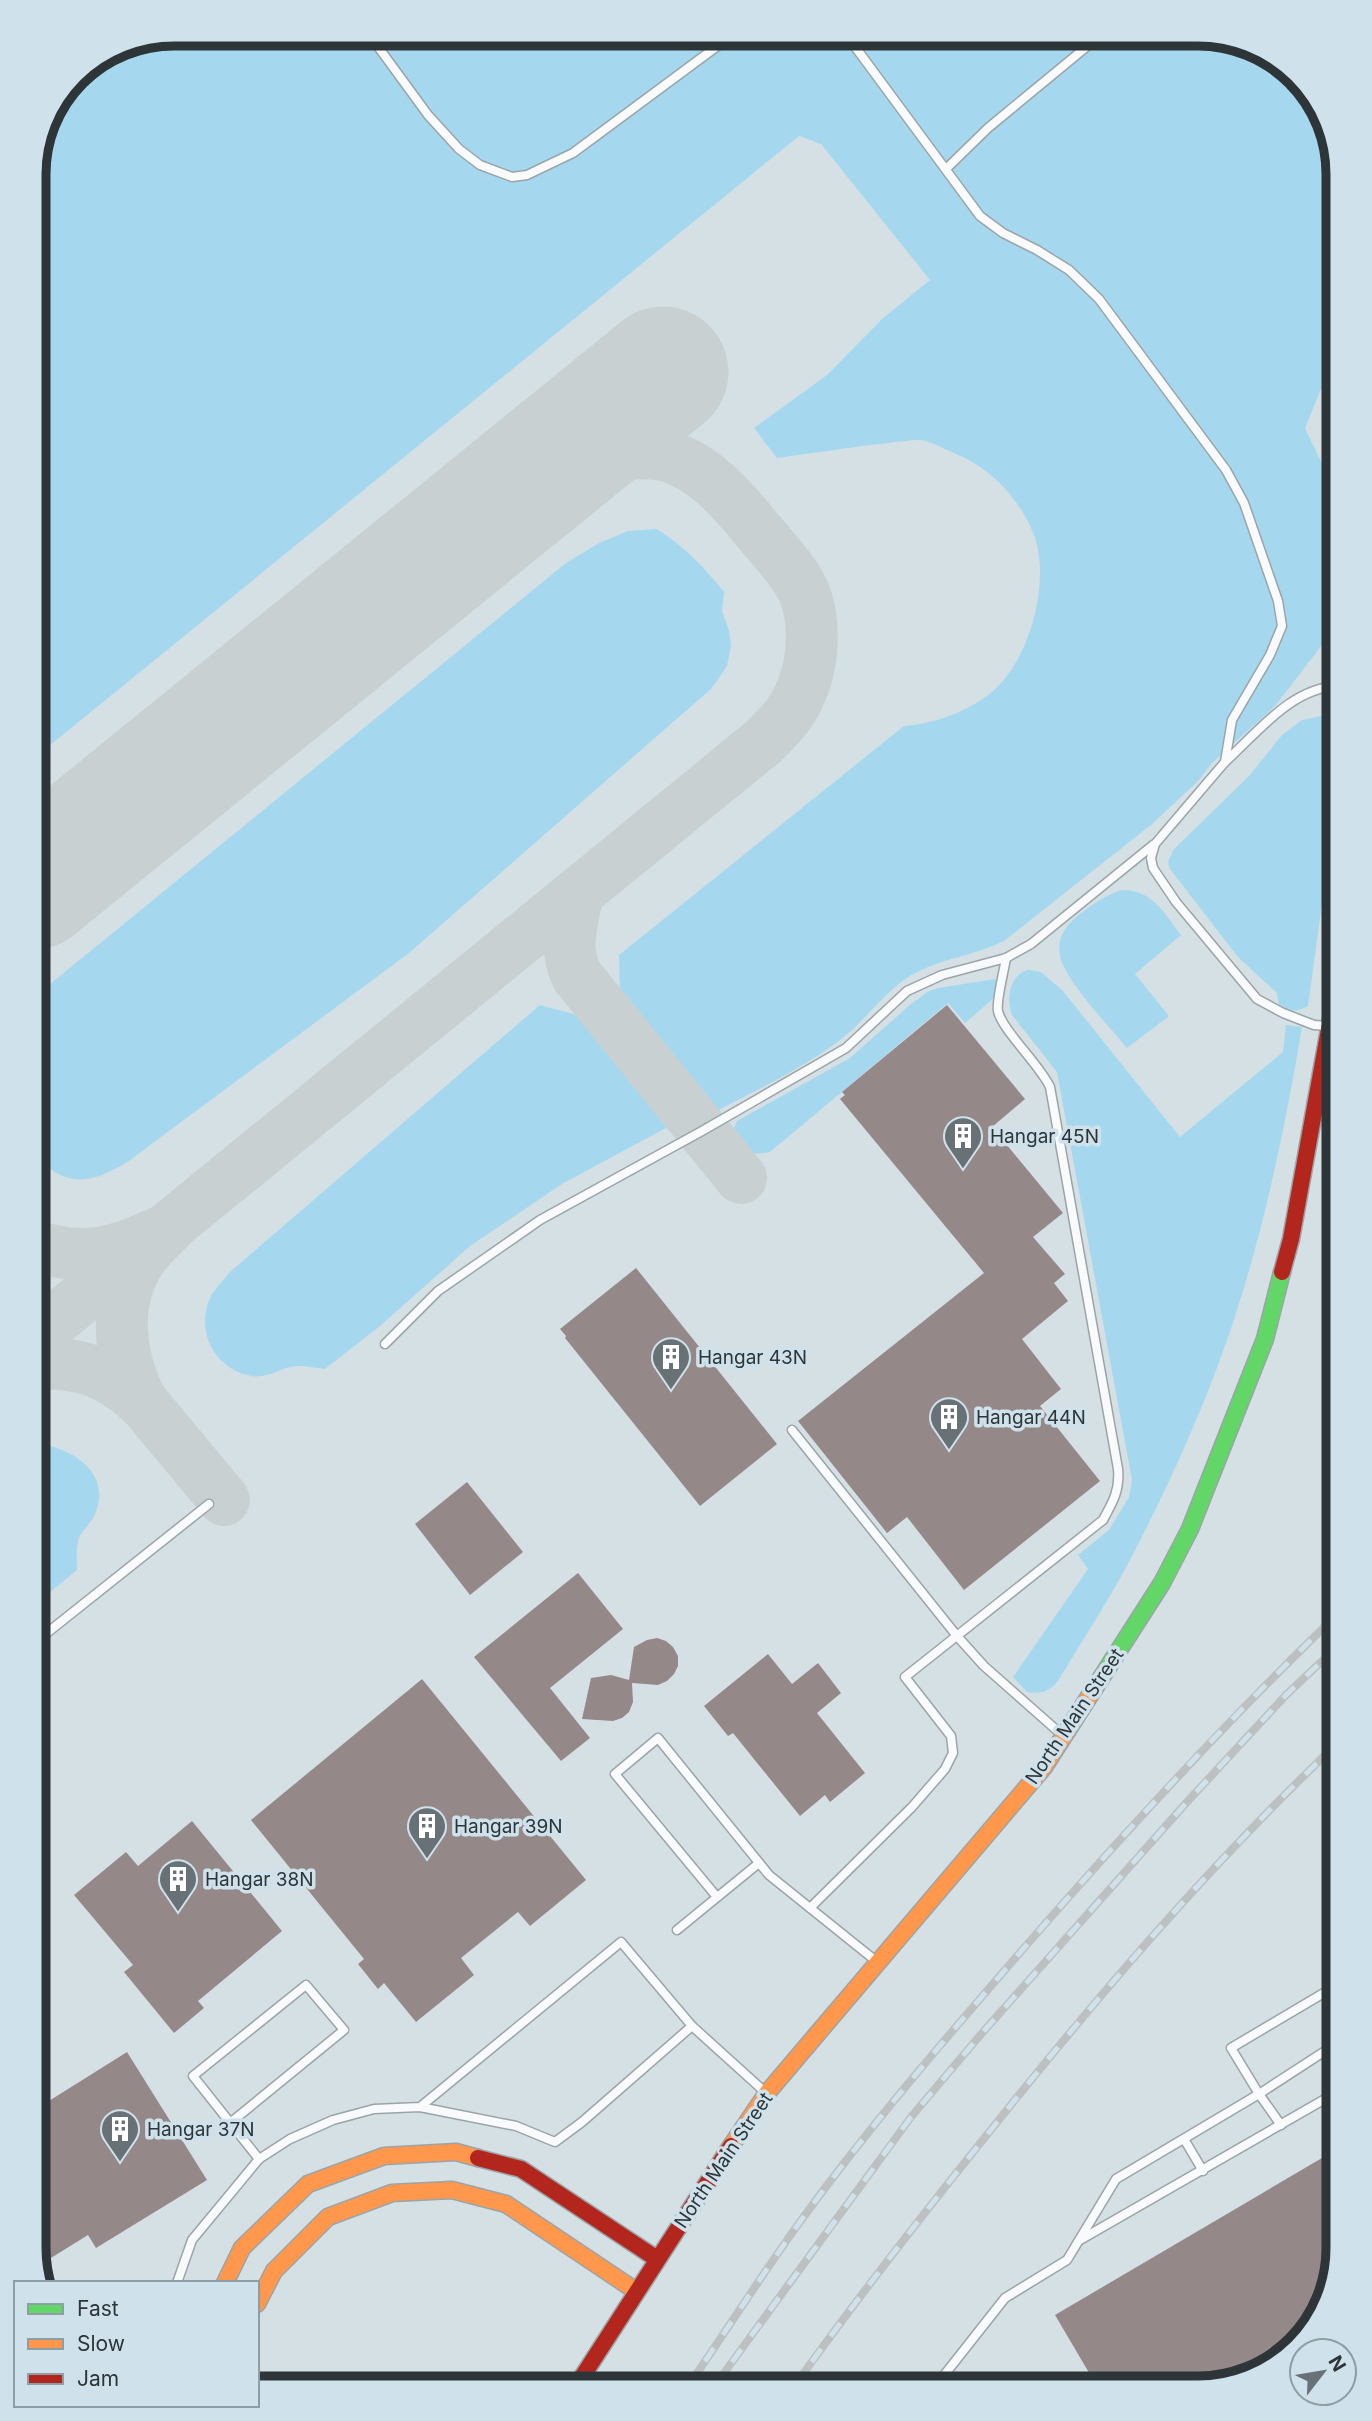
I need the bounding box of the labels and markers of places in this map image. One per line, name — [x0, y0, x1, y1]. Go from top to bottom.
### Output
building icon: Hangar 45N — [942, 1115, 984, 1170]
place label: Hangar 45N — [990, 1125, 1099, 1148]
building icon: Hangar 43N — [650, 1336, 692, 1391]
place label: Hangar 43N — [698, 1346, 807, 1369]
building icon: Hangar 44N — [928, 1396, 970, 1451]
place label: Hangar 44N — [976, 1406, 1086, 1429]
building icon: Hangar 39N — [406, 1805, 448, 1860]
place label: Hangar 39N — [454, 1815, 563, 1838]
building icon: Hangar 38N — [157, 1858, 199, 1913]
place label: Hangar 38N — [205, 1868, 314, 1891]
building icon: Hangar 37N — [99, 2108, 141, 2163]
place label: Hangar 37N — [147, 2118, 255, 2141]

